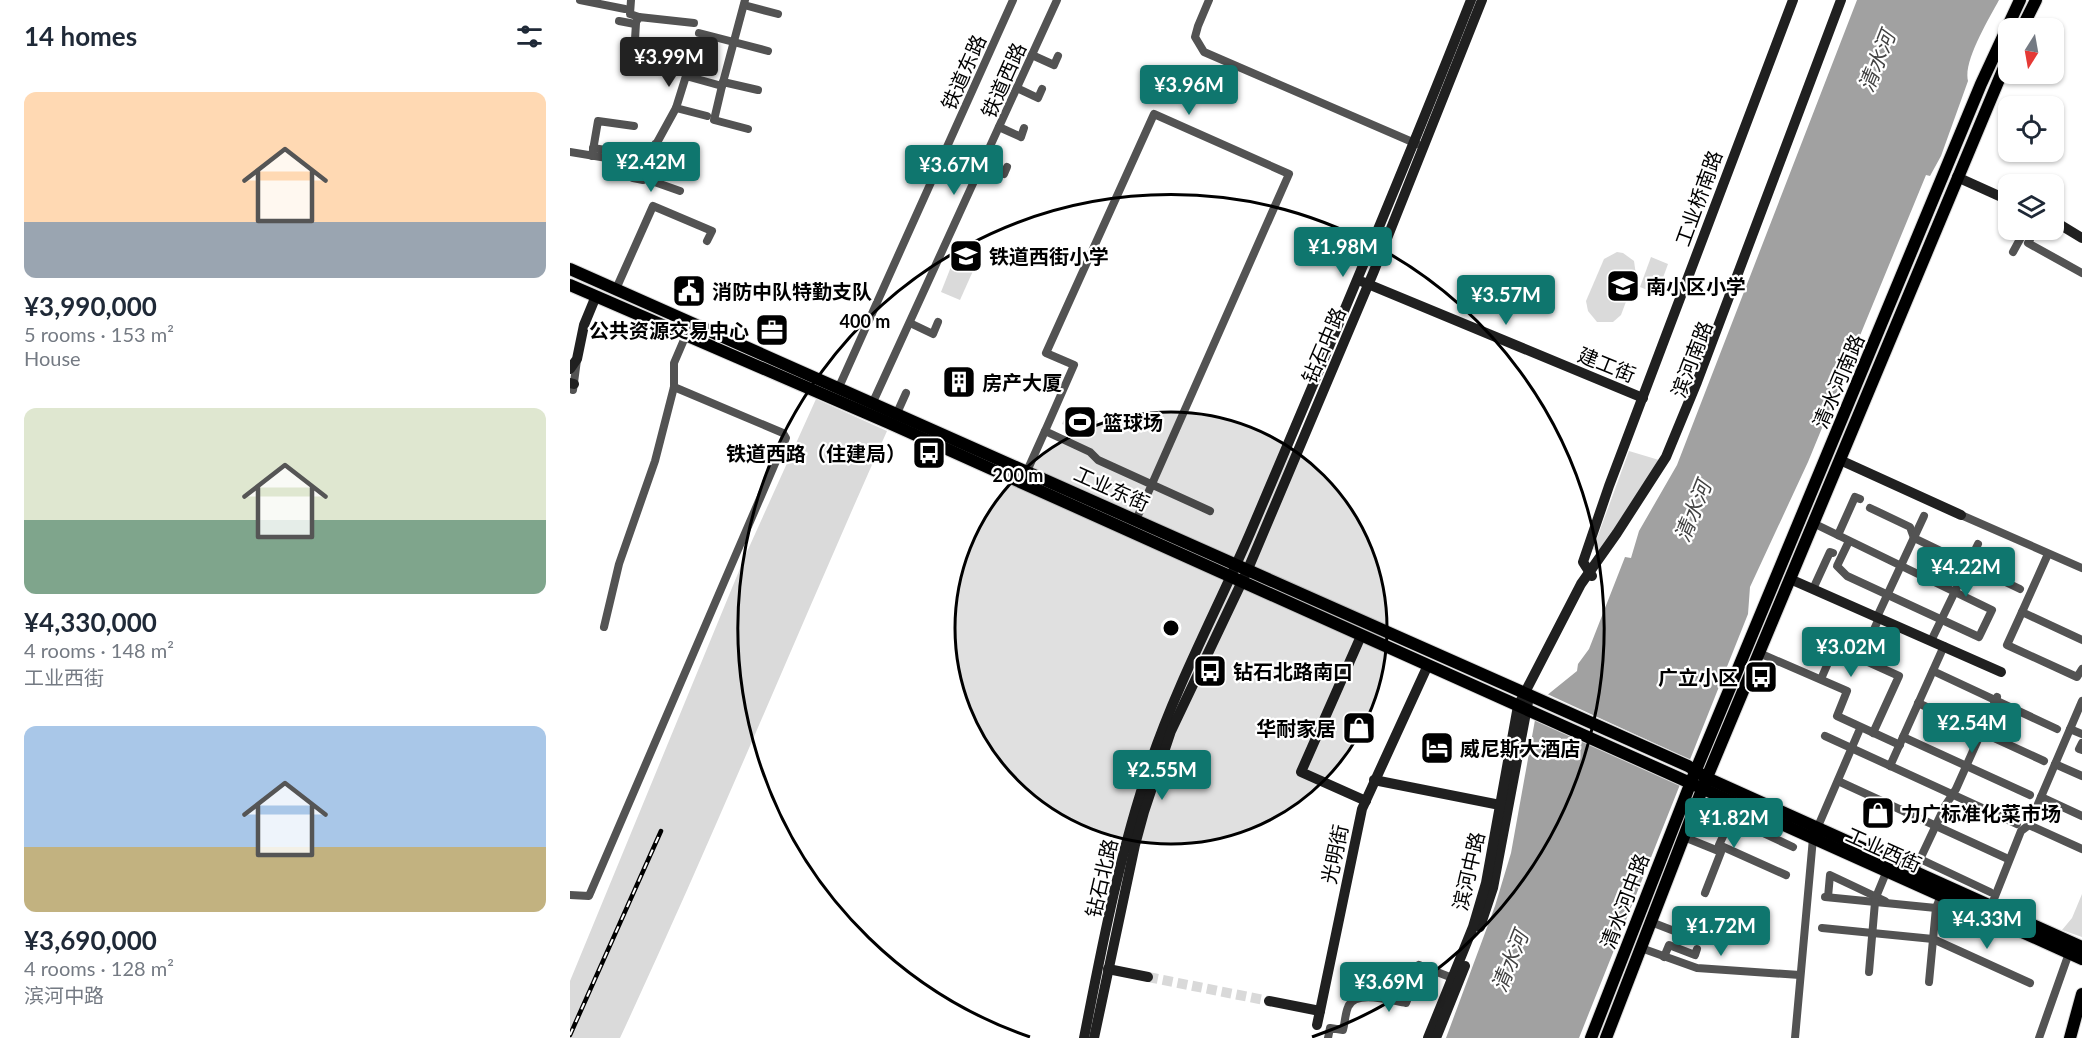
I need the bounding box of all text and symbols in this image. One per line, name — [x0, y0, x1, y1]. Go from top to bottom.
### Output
north arrow — [1998, 18, 2064, 84]
map controls — [1998, 18, 2064, 240]
text: 14 homes — [24, 20, 137, 52]
icon: filters — [513, 20, 546, 53]
water label: 清水河 — [1853, 23, 1901, 95]
street label: 铁道东路 — [936, 31, 990, 113]
pin: ¥3.99M — [620, 37, 718, 88]
street label: 铁道西路 — [976, 39, 1030, 121]
text: ¥3.99M — [634, 44, 704, 68]
pin: ¥3.96M — [1140, 65, 1238, 116]
text: ¥3.96M — [1154, 72, 1224, 96]
button: locate — [1998, 96, 2064, 162]
icon: home — [231, 131, 339, 239]
pin: ¥2.42M — [602, 142, 700, 193]
pin: ¥3.67M — [905, 145, 1003, 196]
street label: 工业桥南路 — [1670, 147, 1726, 249]
text: ¥2.42M — [616, 149, 686, 173]
text: ¥3.67M — [919, 152, 989, 176]
button: layers — [1998, 174, 2064, 240]
pin: ¥1.98M — [1294, 227, 1392, 278]
text: ¥1.98M — [1308, 234, 1378, 258]
school or university icon: 铁道西街小学 — [948, 238, 984, 274]
place label: 铁道西街小学 — [989, 244, 1109, 268]
school or university icon: 南小区小学 — [1605, 268, 1641, 304]
public building icon: 消防中队特勤支队 — [671, 273, 707, 309]
place label: 南小区小学 — [1646, 274, 1746, 298]
pin: ¥3.57M — [1457, 275, 1555, 326]
place label: 消防中队特勤支队 — [712, 279, 872, 303]
text: ¥3.57M — [1471, 282, 1541, 306]
text: ¥3,990,000 — [24, 290, 157, 322]
street label: 钻石中路 — [1296, 303, 1350, 387]
text: 400 m — [840, 310, 890, 332]
office icon: 公共资源交易中心 — [754, 312, 790, 348]
street label: 滨河南路 — [1665, 317, 1717, 401]
place label: 公共资源交易中心 — [589, 318, 749, 342]
text: 5 rooms · 153 m² — [24, 322, 174, 346]
street label: 清水河南路 — [1807, 330, 1869, 432]
street label: 建工街 — [1575, 342, 1639, 386]
text: House — [24, 346, 81, 370]
building icon: 房产大厦 — [941, 364, 977, 400]
place label: 房产大厦 — [982, 370, 1062, 394]
sports icon: 篮球场 — [1062, 404, 1098, 440]
place label: 篮球场 — [1103, 410, 1163, 434]
bus stop icon: 铁道西路（住建局） — [911, 435, 947, 471]
place label: 铁道西路（住建局） — [726, 441, 906, 465]
icon: home — [231, 447, 339, 555]
street label: 工业东街 — [1071, 461, 1153, 515]
text: 200 m — [993, 464, 1043, 486]
water label: 清水河 — [1669, 473, 1717, 545]
pin: ¥4.22M — [1917, 547, 2015, 598]
text: ¥4.22M — [1931, 554, 2001, 578]
text: ¥4,330,000 — [24, 606, 157, 638]
centre of rings — [1161, 618, 1181, 638]
pin: ¥3.02M — [1802, 627, 1900, 678]
text: ¥3.02M — [1816, 634, 1886, 658]
text: 4 rooms · 148 m² — [24, 638, 174, 662]
bus stop icon: 钻石北路南口 — [1192, 653, 1228, 689]
place label: 钻石北路南口 — [1233, 659, 1353, 683]
bus stop icon: 广立小区 — [1743, 659, 1779, 695]
text: 工业西街 — [24, 665, 104, 689]
place label: 广立小区 — [1658, 665, 1738, 689]
pin: ¥2.54M — [1923, 703, 2021, 754]
shop icon: 华耐家居 — [1341, 710, 1377, 746]
text: ¥2.54M — [1937, 710, 2007, 734]
place label: 华耐家居 — [1256, 716, 1336, 740]
hotel icon: 威尼斯大酒店 — [1419, 730, 1455, 766]
place label: 威尼斯大酒店 — [1460, 736, 1580, 760]
pin: ¥2.55M — [1113, 750, 1211, 801]
text: ¥2.55M — [1127, 757, 1197, 781]
icon: home — [231, 765, 339, 873]
shop icon: 力广标准化菜市场 — [1860, 795, 1896, 831]
pin: ¥1.82M — [1685, 798, 1783, 849]
place label: 力广标准化菜市场 — [1901, 801, 2061, 825]
text: ¥1.82M — [1699, 805, 1769, 829]
street label: 光明街 — [1316, 822, 1352, 886]
street label: 工业西街 — [1843, 822, 1925, 876]
street label: 滨河中路 — [1447, 829, 1489, 913]
street label: 钻石北路 — [1080, 836, 1122, 920]
street label: 清水河中路 — [1595, 850, 1653, 952]
pin: ¥4.33M — [1938, 899, 2036, 950]
pin: ¥1.72M — [1672, 906, 1770, 957]
text: ¥4.33M — [1952, 906, 2022, 930]
text: ¥1.72M — [1686, 913, 1756, 937]
water label: 清水河 — [1486, 923, 1534, 995]
text: ¥3,690,000 — [24, 924, 157, 956]
text: 4 rooms · 128 m² — [24, 956, 174, 980]
pin: ¥3.69M — [1340, 962, 1438, 1013]
text: ¥3.69M — [1354, 969, 1424, 993]
text: 滨河中路 — [24, 983, 104, 1007]

